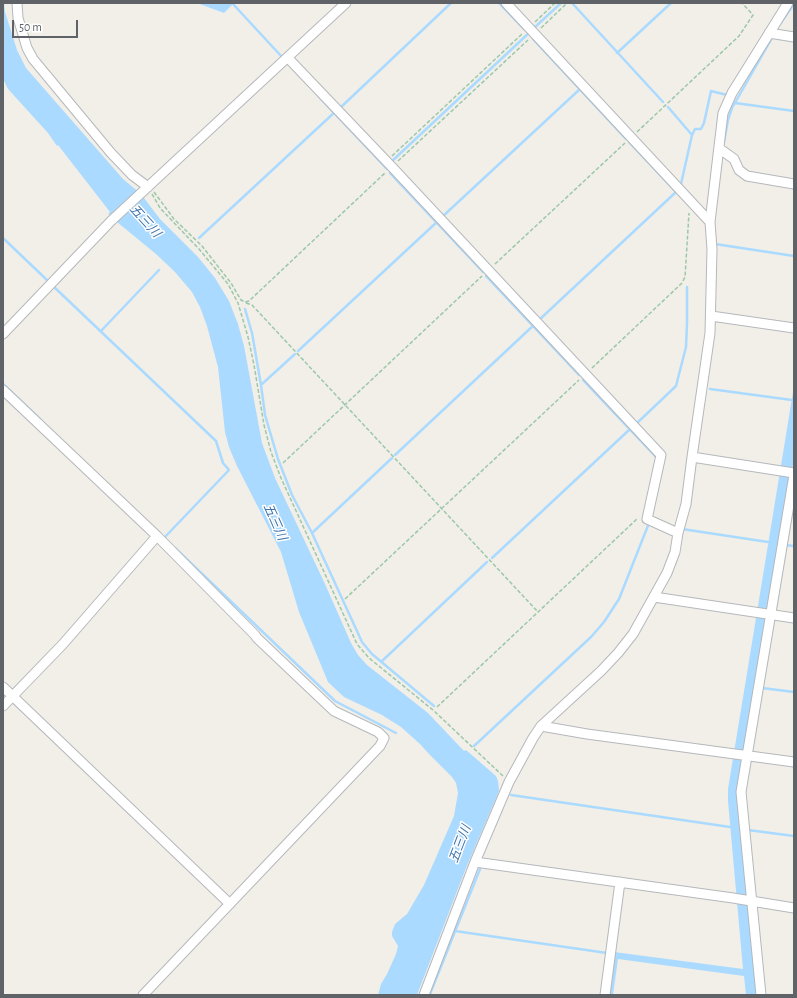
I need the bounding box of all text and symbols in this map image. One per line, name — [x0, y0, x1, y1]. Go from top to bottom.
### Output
scale bar — [14, 12, 80, 38]
text: 50 m — [19, 21, 42, 33]
water label: 五三川 — [126, 201, 164, 241]
water label: 五三川 — [260, 501, 290, 543]
water label: 五三川 — [446, 823, 474, 865]

